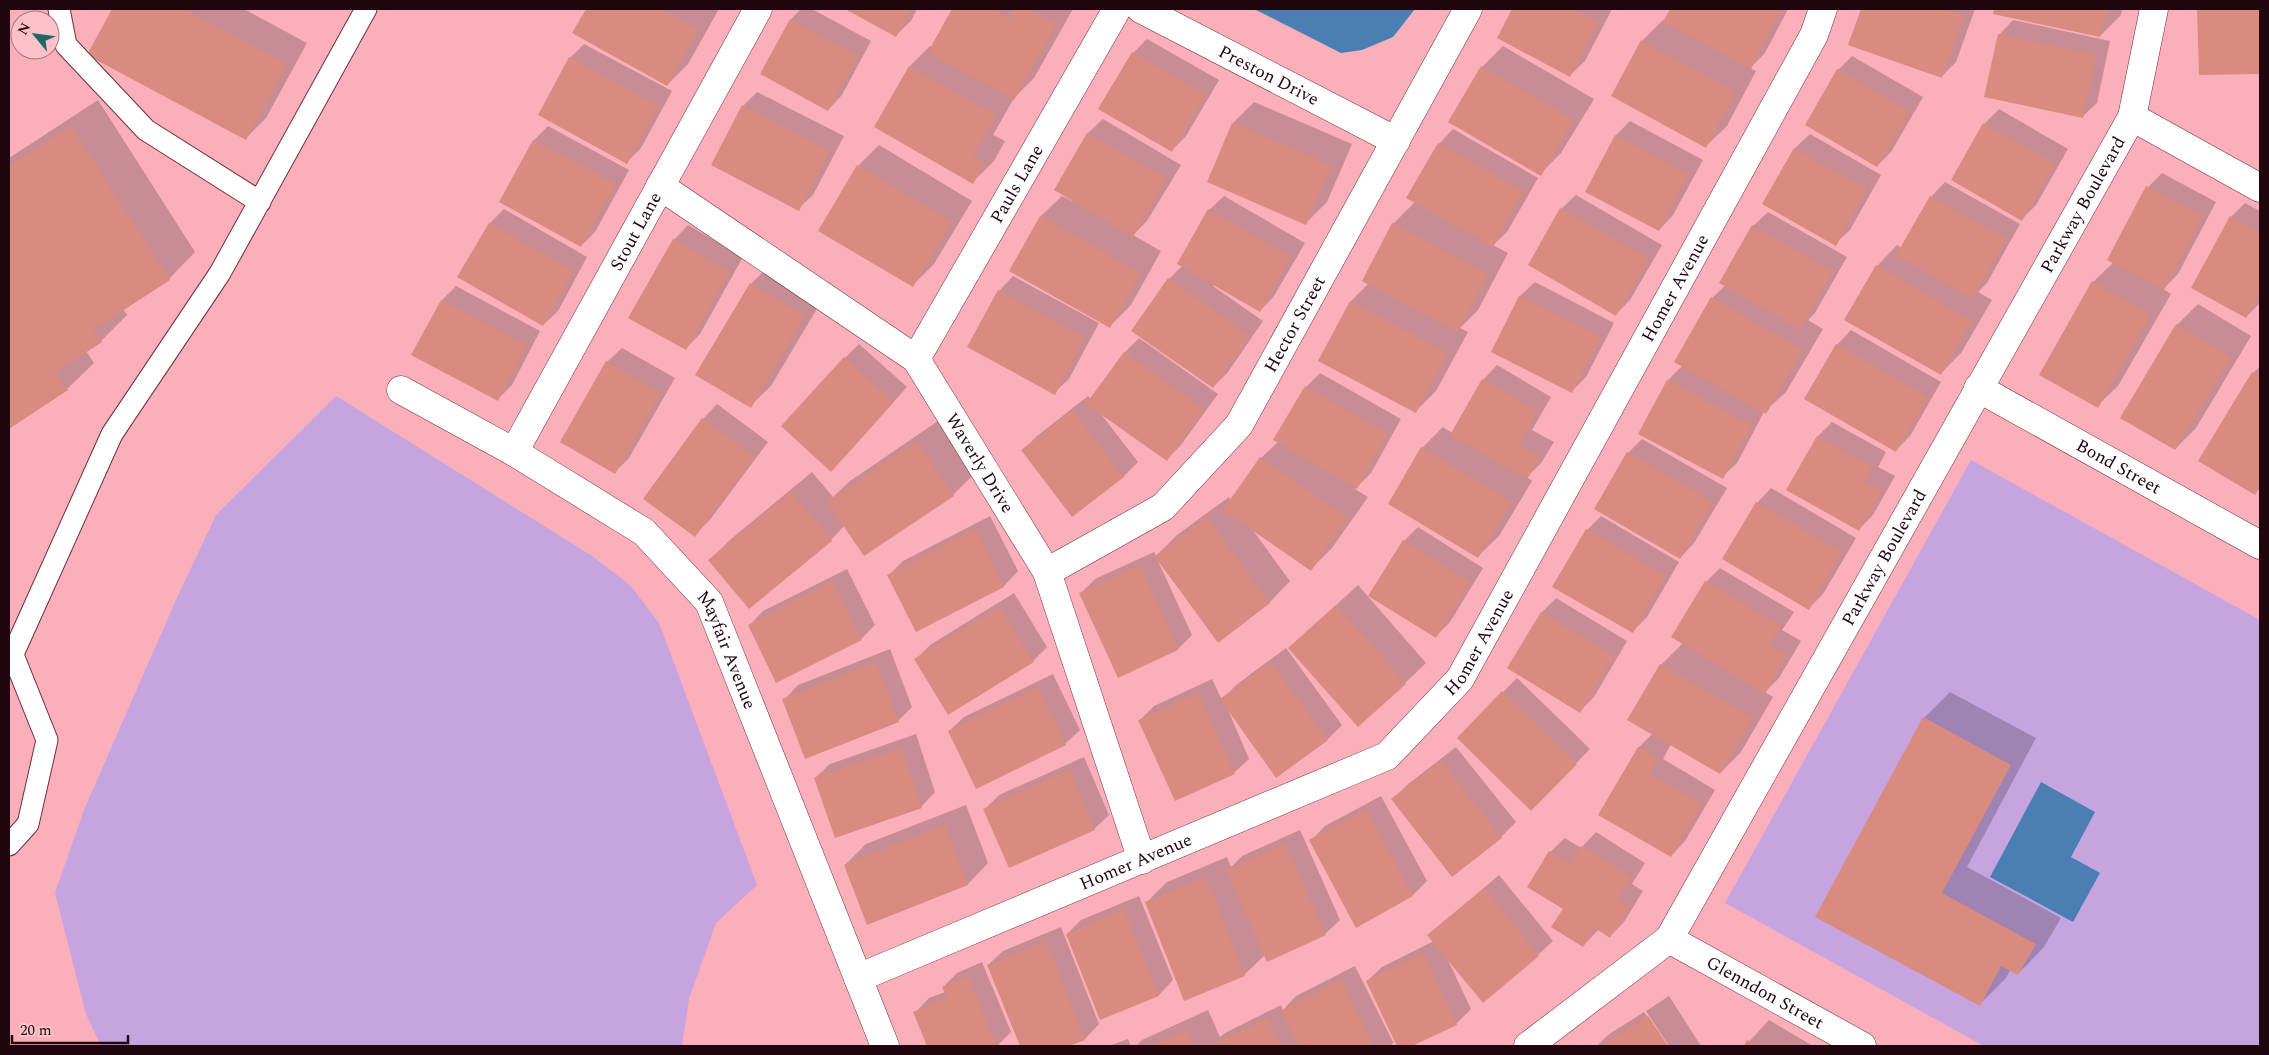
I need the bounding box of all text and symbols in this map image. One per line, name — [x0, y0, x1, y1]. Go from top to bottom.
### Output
north arrow — [10, 10, 60, 60]
text: N — [12, 19, 36, 39]
street label: Preston Drive — [1214, 38, 1324, 113]
street label: Parkway Boulevard — [2034, 131, 2132, 278]
street label: Pauls Lane — [984, 140, 1050, 229]
street label: Stout Lane — [603, 187, 669, 276]
street label: Homer Avenue — [1635, 229, 1716, 347]
street label: Hector Street — [1257, 271, 1333, 378]
street label: Waverly Drive — [938, 408, 1021, 518]
street label: Bond Street — [2071, 432, 2166, 501]
street label: Parkway Boulevard — [1835, 484, 1934, 631]
street label: Mayfair Avenue — [690, 584, 763, 713]
street label: Homer Avenue — [1438, 584, 1521, 702]
street label: Homer Avenue — [1075, 826, 1196, 898]
street label: Glenndon Street — [1701, 949, 1829, 1036]
scale bar — [12, 1012, 129, 1044]
text: 20 m — [20, 1019, 52, 1042]

